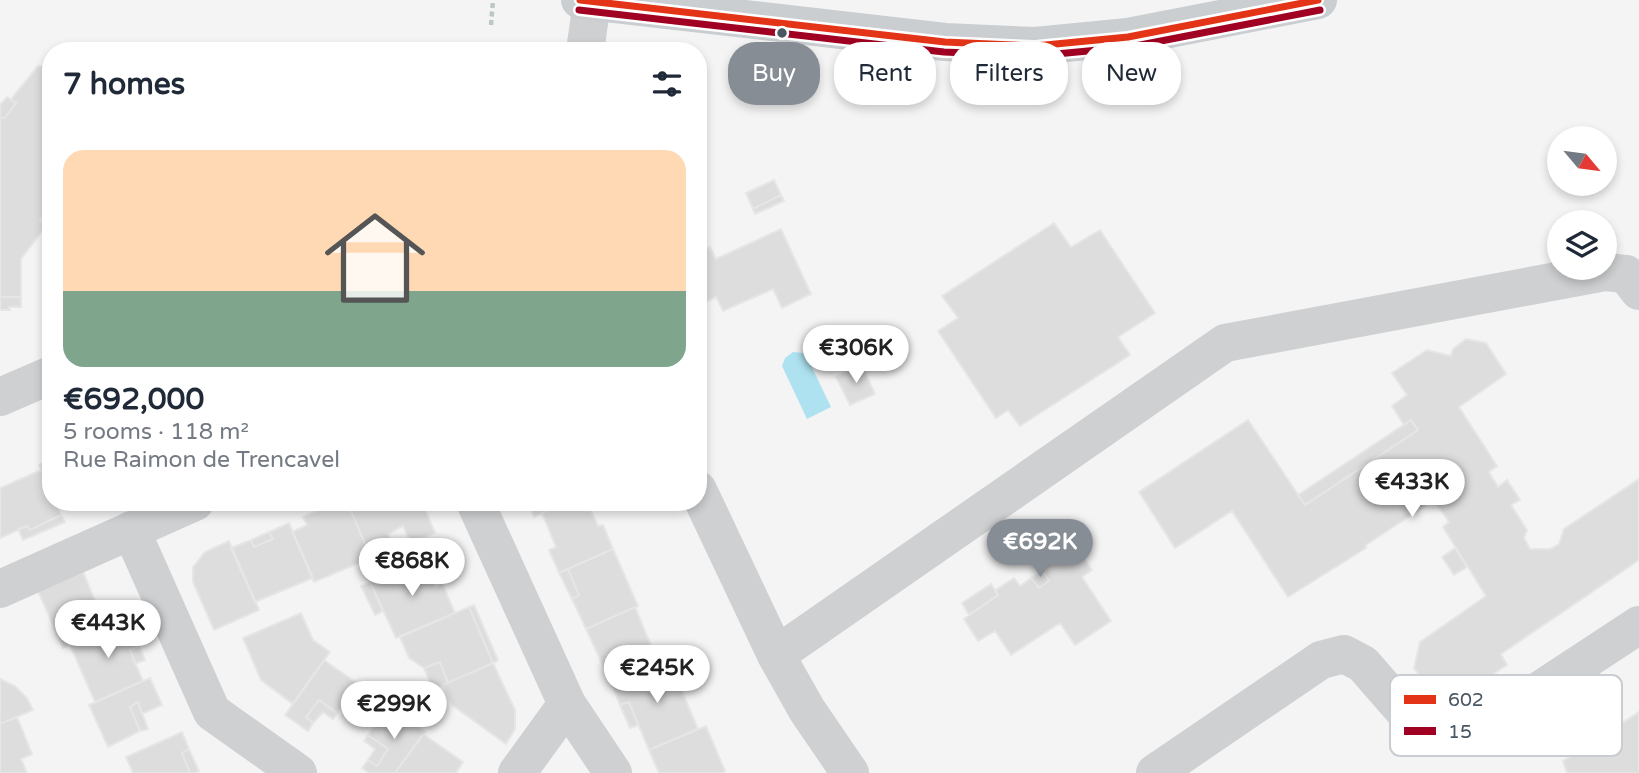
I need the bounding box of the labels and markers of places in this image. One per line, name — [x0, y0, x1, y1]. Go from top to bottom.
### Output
unlabelled marker — [775, 26, 789, 40]
pin: €306K — [807, 326, 905, 385]
pin: €433K — [1363, 460, 1461, 519]
pin: €692K — [991, 520, 1089, 579]
pin: €868K — [363, 538, 461, 598]
pin: €443K — [59, 600, 157, 660]
pin: €245K — [608, 646, 706, 705]
pin: €299K — [345, 682, 443, 741]

